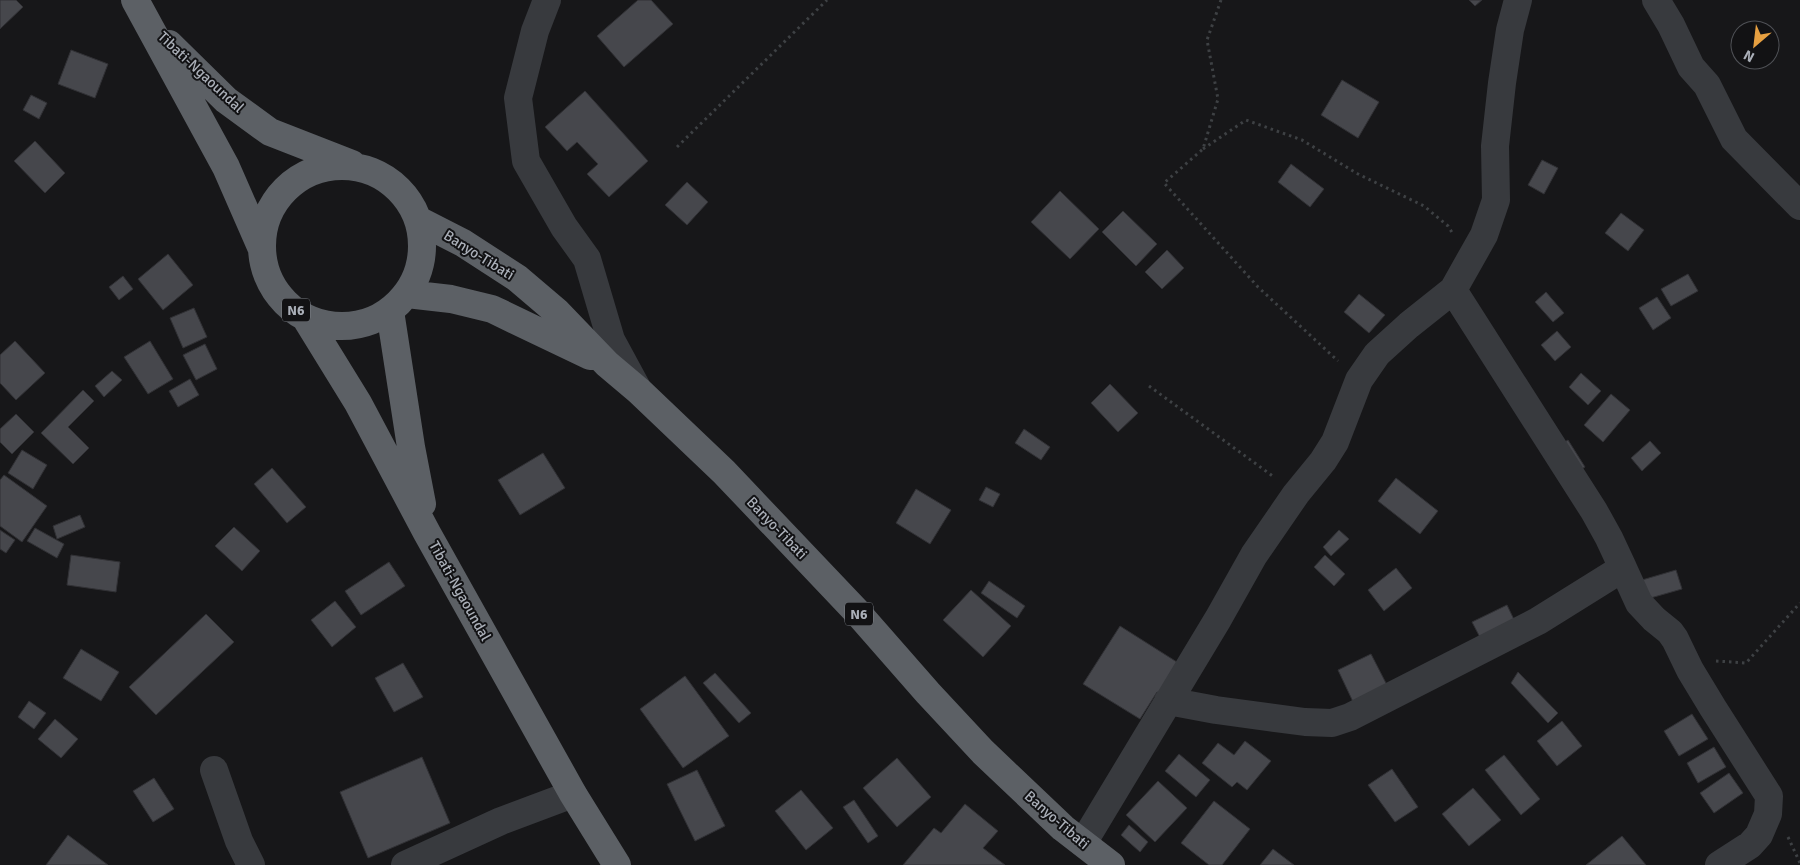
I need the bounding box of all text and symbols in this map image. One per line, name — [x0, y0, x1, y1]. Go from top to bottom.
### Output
north arrow — [1730, 20, 1780, 70]
street label: Tibati-Ngaoundal — [154, 27, 248, 117]
text: N — [1741, 46, 1757, 66]
street label: Banyo-Tibati — [440, 226, 518, 284]
road number: N6 — [282, 298, 310, 322]
street label: Banyo-Tibati — [743, 493, 811, 563]
street label: Tibati-Ngaoundal — [425, 538, 495, 644]
road number: N6 — [845, 602, 873, 626]
street label: Banyo-Tibati — [1021, 787, 1093, 853]

